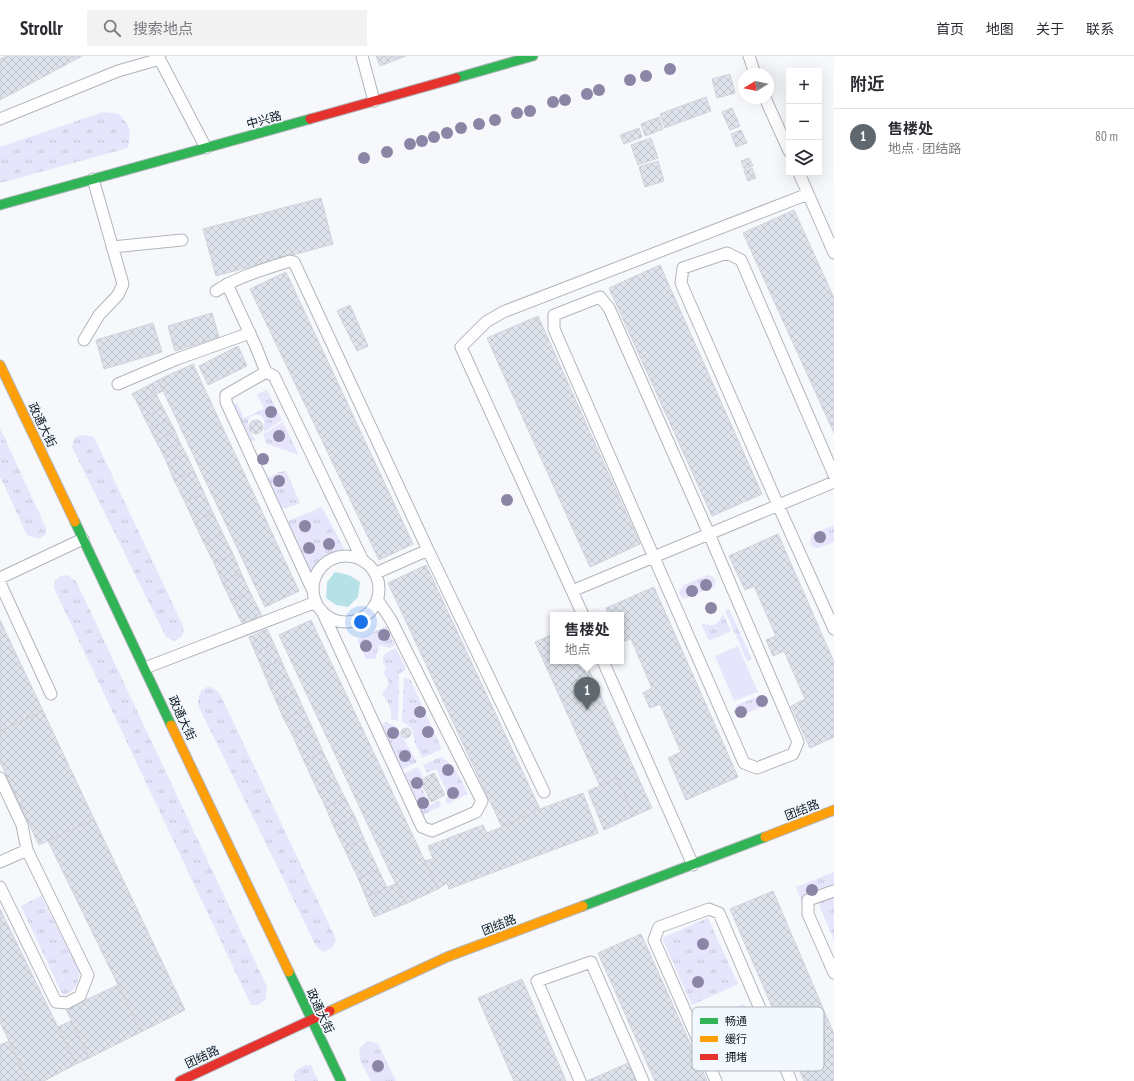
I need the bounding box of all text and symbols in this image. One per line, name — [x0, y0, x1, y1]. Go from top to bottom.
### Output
search box — [87, 10, 367, 46]
text: Strollr — [20, 16, 63, 40]
icon: search — [101, 17, 123, 39]
text: 搜索地点 — [133, 19, 193, 38]
text: 首页 — [936, 20, 964, 38]
text: 地图 — [986, 20, 1014, 38]
text: 关于 — [1036, 20, 1064, 38]
text: 联系 — [1086, 20, 1114, 38]
north arrow — [738, 68, 774, 104]
map controls — [786, 68, 822, 176]
button: + — [786, 68, 822, 104]
text: 附近 — [850, 73, 884, 95]
button: − — [786, 104, 822, 140]
street label: 中兴路 — [245, 108, 283, 131]
text: 售楼处 — [888, 119, 933, 138]
text: 1 — [860, 128, 866, 145]
text: 80 m — [1095, 128, 1118, 145]
button: layers — [786, 140, 822, 176]
text: 地点 · 团结路 — [888, 140, 961, 157]
street label: 政通大街 — [25, 400, 60, 450]
your location — [351, 612, 371, 632]
popup — [550, 612, 624, 664]
text: 售楼处 — [564, 620, 610, 639]
text: 地点 — [564, 641, 591, 658]
pin: 1 — [574, 677, 600, 710]
street label: 政通大街 — [166, 693, 199, 743]
street label: 团结路 — [782, 796, 821, 823]
street label: 团结路 — [479, 911, 518, 938]
street label: 政通大街 — [304, 986, 337, 1036]
legend — [692, 1007, 824, 1071]
text: 畅通 — [725, 1014, 747, 1028]
text: 缓行 — [725, 1032, 747, 1046]
street label: 团结路 — [182, 1042, 221, 1071]
text: 拥堵 — [725, 1050, 747, 1064]

